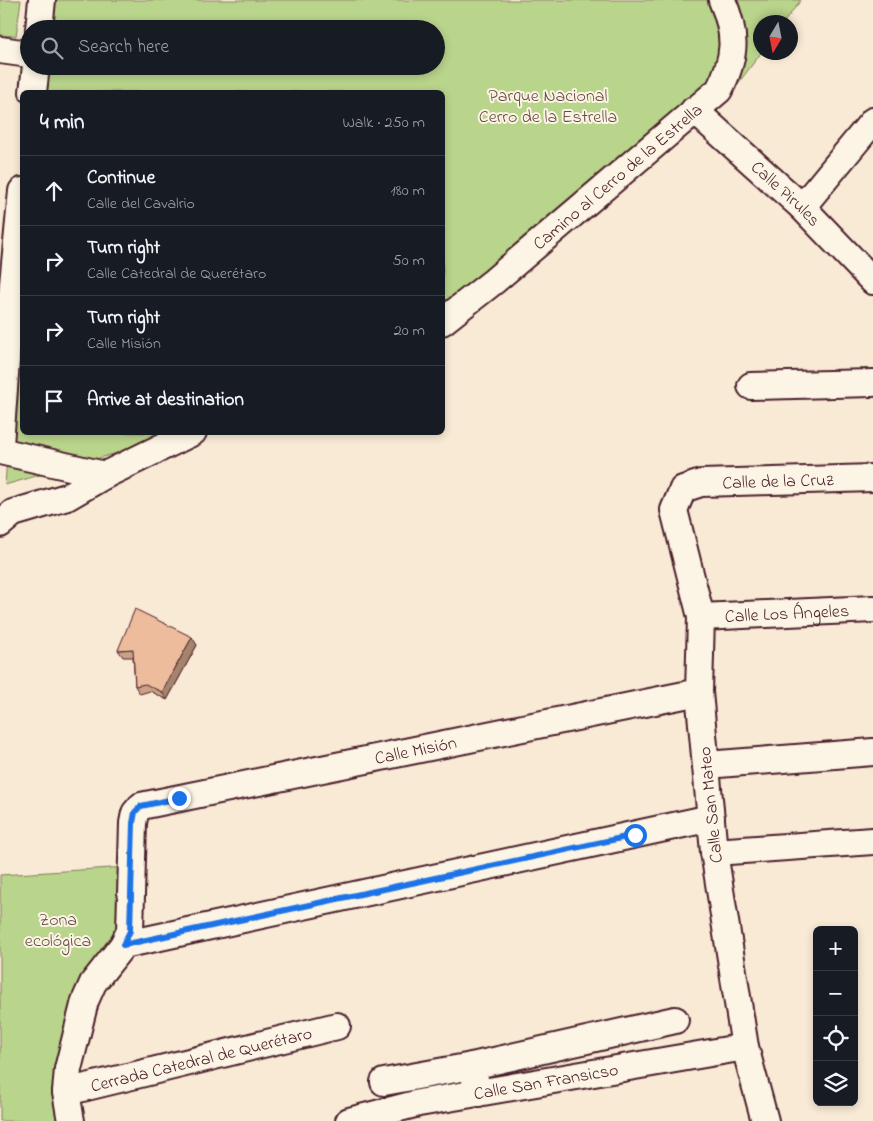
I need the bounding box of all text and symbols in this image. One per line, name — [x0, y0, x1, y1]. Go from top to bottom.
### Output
north arrow — [753, 15, 798, 60]
search box — [20, 20, 445, 75]
icon: search — [38, 34, 66, 62]
text: Search here — [78, 34, 169, 61]
park label: Parque Nacional Cerro de la Estrella — [479, 84, 617, 131]
street label: Camino al Cerro de la Estrella — [528, 98, 709, 257]
text: 4 min — [40, 108, 84, 138]
text: Walk · 250 m — [342, 111, 425, 135]
street label: Calle Pirules — [744, 156, 825, 233]
text: Continue — [87, 165, 155, 192]
icon: ahead — [40, 177, 68, 205]
text: 180 m — [391, 179, 425, 203]
text: Calle del Cavalrio — [87, 192, 195, 216]
text: Turn right — [87, 235, 160, 262]
icon: right — [40, 247, 68, 275]
text: 50 m — [393, 249, 425, 273]
text: Calle Catedral de Querétaro — [87, 262, 266, 286]
text: Turn right — [87, 305, 160, 332]
icon: right — [40, 317, 68, 345]
text: 20 m — [394, 319, 425, 343]
text: Calle Misión — [87, 332, 161, 356]
icon: arrive — [40, 387, 68, 415]
text: Arrive at destination — [87, 387, 244, 414]
street label: Calle de la Cruz — [722, 468, 835, 497]
street label: Calle Los Ángeles — [724, 599, 850, 631]
street label: Calle Misión — [373, 731, 459, 773]
street label: Calle San Mateo — [693, 745, 731, 864]
route end — [168, 787, 191, 810]
route start — [624, 824, 647, 847]
park label: Zona ecológica — [25, 908, 91, 956]
map controls — [813, 926, 858, 1106]
button: + — [813, 926, 858, 971]
button: − — [813, 971, 858, 1016]
button: locate — [813, 1016, 858, 1061]
street label: Cerrada Catedral de Querétaro — [88, 1022, 315, 1101]
street label: Calle San Fransicso — [472, 1058, 621, 1108]
button: layers — [813, 1061, 858, 1106]

